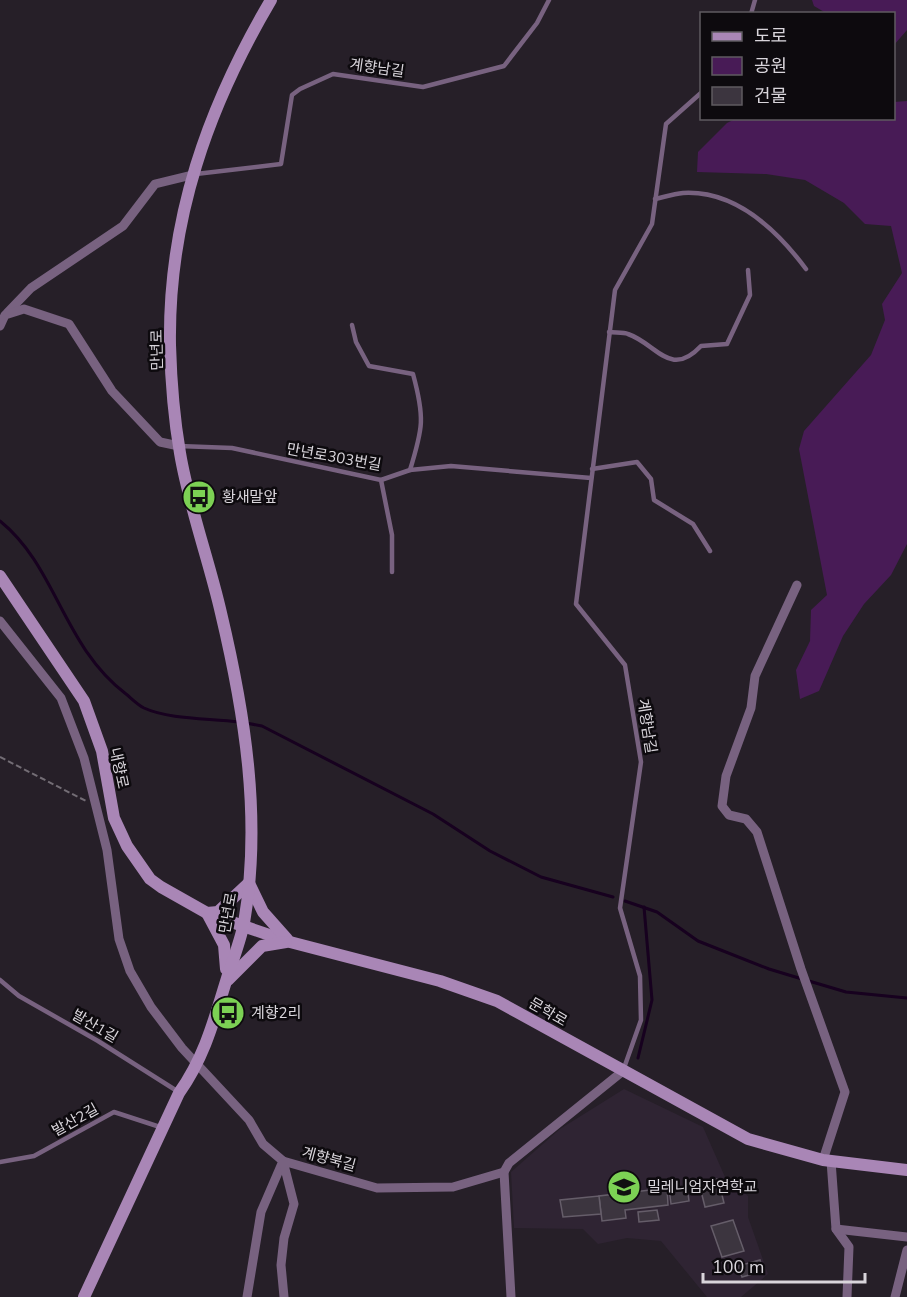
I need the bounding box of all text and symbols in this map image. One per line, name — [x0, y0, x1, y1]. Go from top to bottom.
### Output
legend — [700, 12, 895, 120]
text: 도로 — [754, 24, 787, 48]
street label: 계향남길 — [348, 54, 406, 82]
text: 공원 — [754, 54, 787, 78]
text: 건물 — [754, 84, 787, 108]
street label: 만년로 — [147, 329, 167, 371]
street label: 만년로303번길 — [285, 439, 383, 475]
bus stop icon: 황새말앞 — [181, 479, 217, 515]
place label: 황새말앞 — [222, 487, 277, 507]
street label: 계향남길 — [633, 697, 661, 755]
street label: 내향로 — [105, 746, 133, 790]
street label: 만년로 — [215, 891, 241, 935]
street label: 문학로 — [525, 993, 571, 1031]
bus stop icon: 계향2리 — [210, 995, 246, 1031]
place label: 계향2리 — [251, 1003, 301, 1023]
street label: 발산1길 — [68, 1005, 122, 1047]
street label: 발산2길 — [48, 1099, 102, 1141]
street label: 계향북길 — [300, 1142, 358, 1176]
school or university icon: 밀레니엄자연학교 — [606, 1169, 642, 1205]
place label: 밀레니엄자연학교 — [647, 1177, 757, 1197]
scale bar — [703, 1246, 865, 1284]
text: 100 m — [712, 1255, 764, 1279]

